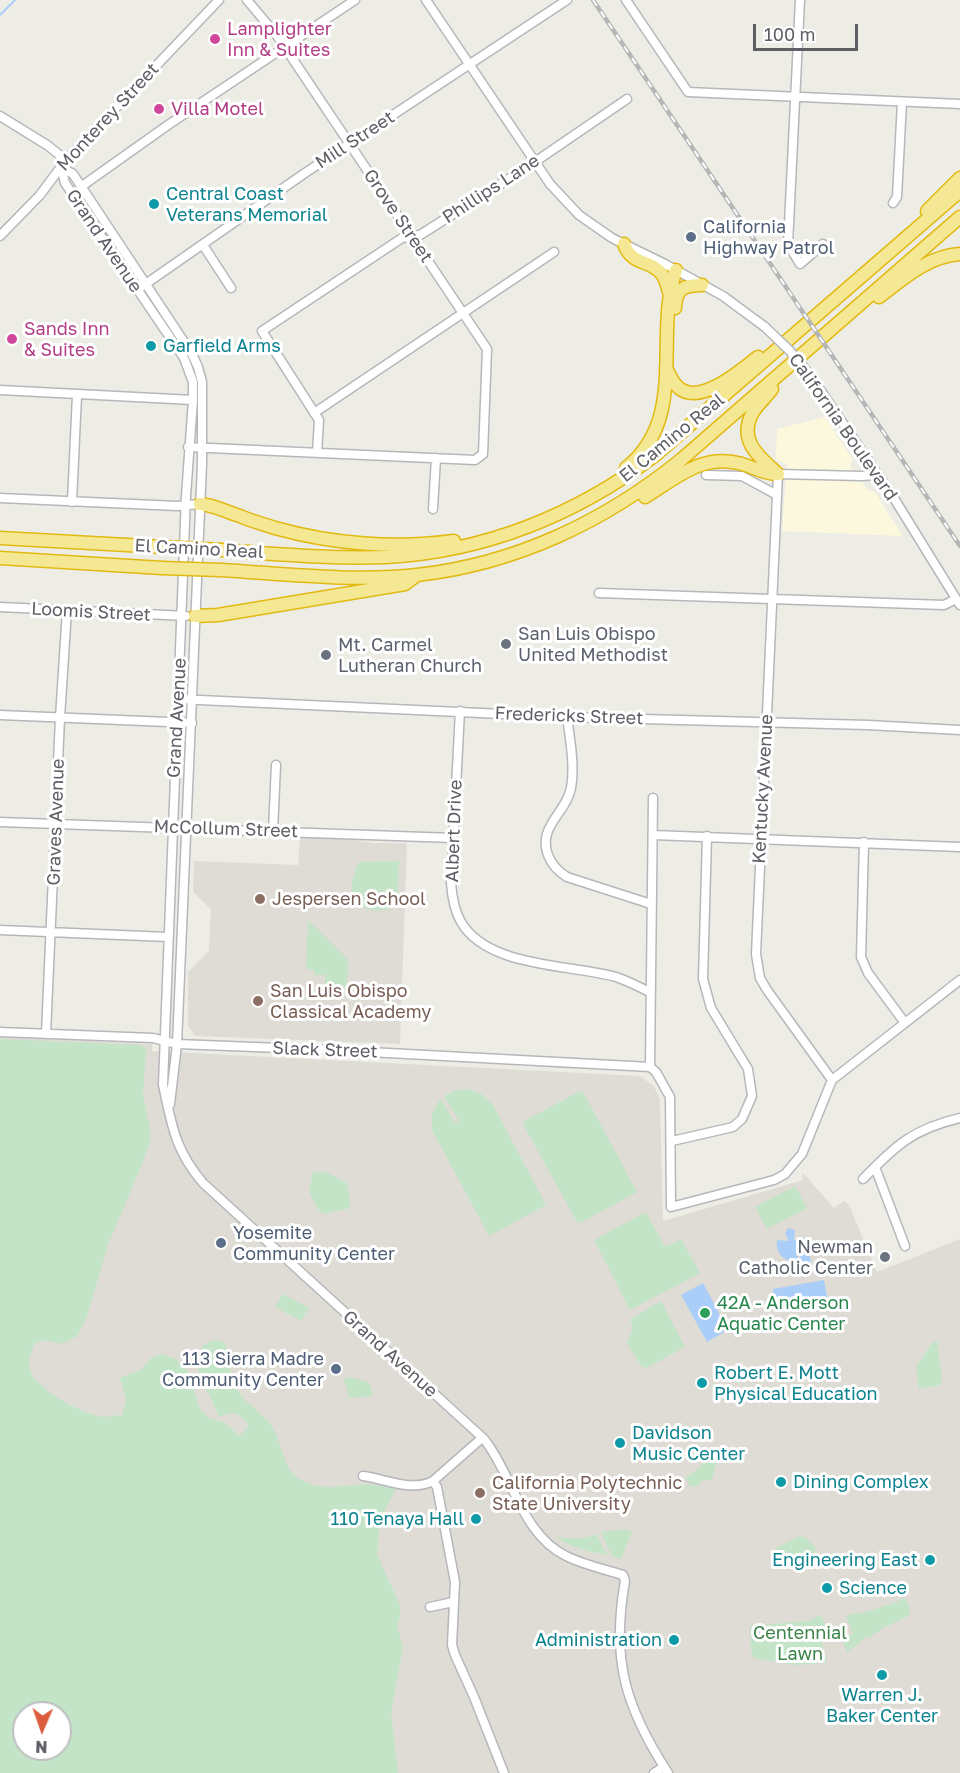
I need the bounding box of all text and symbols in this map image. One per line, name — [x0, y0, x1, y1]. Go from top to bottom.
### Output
scale bar — [756, 12, 861, 50]
place label: Lamplighter Inn & Suites — [227, 18, 332, 60]
text: 100 m — [764, 23, 815, 45]
marker: Lamplighter Inn & Suites — [208, 32, 222, 46]
street label: Monterey Street — [53, 59, 163, 175]
place label: Villa Motel — [171, 98, 264, 120]
marker: Villa Motel — [152, 102, 166, 116]
street label: Mill Street — [312, 107, 398, 173]
street label: Phillips Lane — [438, 150, 544, 228]
street label: Grove Street — [359, 165, 437, 267]
place label: Central Coast Veterans Memorial — [166, 183, 328, 226]
street label: Grand Avenue — [62, 185, 146, 297]
marker: Central Coast Veterans Memorial — [147, 197, 161, 211]
place label: California Highway Patrol — [703, 216, 834, 258]
marker: California Highway Patrol — [684, 230, 698, 244]
place label: Sands Inn & Suites — [24, 318, 110, 360]
marker: Sands Inn & Suites — [5, 332, 19, 346]
place label: Garfield Arms — [163, 335, 281, 357]
marker: Garfield Arms — [144, 339, 158, 353]
street label: California Boulevard — [784, 349, 902, 505]
street label: El Camino Real — [615, 389, 729, 487]
street label: El Camino Real — [134, 535, 264, 563]
street label: Loomis Street — [31, 598, 151, 626]
place label: San Luis Obispo United Methodist — [518, 623, 668, 666]
place label: Mt. Carmel Lutheran Church — [338, 634, 482, 676]
marker: San Luis Obispo United Methodist — [499, 637, 513, 651]
marker: Mt. Carmel Lutheran Church — [319, 648, 333, 662]
street label: Grand Avenue — [163, 658, 191, 778]
street label: Fredericks Street — [494, 703, 644, 729]
street label: Kentucky Avenue — [748, 714, 778, 864]
street label: Graves Avenue — [43, 758, 69, 886]
street label: Albert Drive — [441, 779, 467, 883]
street label: McCollum Street — [153, 816, 299, 842]
place label: Jespersen School — [272, 888, 426, 910]
marker: Jespersen School — [253, 892, 267, 906]
place label: San Luis Obispo Classical Academy — [270, 980, 431, 1022]
marker: San Luis Obispo Classical Academy — [251, 994, 265, 1008]
street label: Slack Street — [272, 1037, 378, 1063]
place label: Yosemite Community Center — [233, 1222, 395, 1264]
marker: Yosemite Community Center — [214, 1236, 228, 1250]
place label: Newman Catholic Center — [739, 1236, 873, 1278]
marker: Newman Catholic Center — [878, 1250, 892, 1264]
place label: 42A - Anderson Aquatic Center — [717, 1292, 849, 1334]
street label: Grand Avenue — [338, 1306, 442, 1402]
marker: 42A - Anderson Aquatic Center — [698, 1306, 712, 1320]
place label: 113 Sierra Madre Community Center — [162, 1348, 324, 1390]
marker: 113 Sierra Madre Community Center — [329, 1362, 343, 1376]
place label: Robert E. Mott Physical Education — [714, 1362, 878, 1404]
marker: Robert E. Mott Physical Education — [695, 1376, 709, 1390]
place label: Davidson Music Center — [632, 1422, 745, 1464]
marker: Davidson Music Center — [613, 1436, 627, 1450]
place label: Dining Complex — [793, 1471, 929, 1493]
place label: California Polytechnic State University — [492, 1472, 682, 1514]
marker: Dining Complex — [774, 1475, 788, 1489]
marker: California Polytechnic State University — [473, 1486, 487, 1500]
place label: 110 Tenaya Hall — [330, 1508, 464, 1530]
marker: 110 Tenaya Hall — [469, 1512, 483, 1526]
place label: Engineering East — [772, 1549, 918, 1571]
marker: Engineering East — [923, 1553, 937, 1567]
place label: Science — [839, 1577, 907, 1599]
marker: Science — [820, 1581, 834, 1595]
park label: Centennial Lawn — [753, 1622, 847, 1664]
place label: Administration — [535, 1629, 662, 1651]
marker: Administration — [667, 1633, 681, 1647]
marker: Warren J. Baker Center — [875, 1668, 889, 1682]
place label: Warren J. Baker Center — [826, 1684, 938, 1726]
north arrow — [12, 1701, 72, 1761]
text: N — [35, 1737, 48, 1757]

